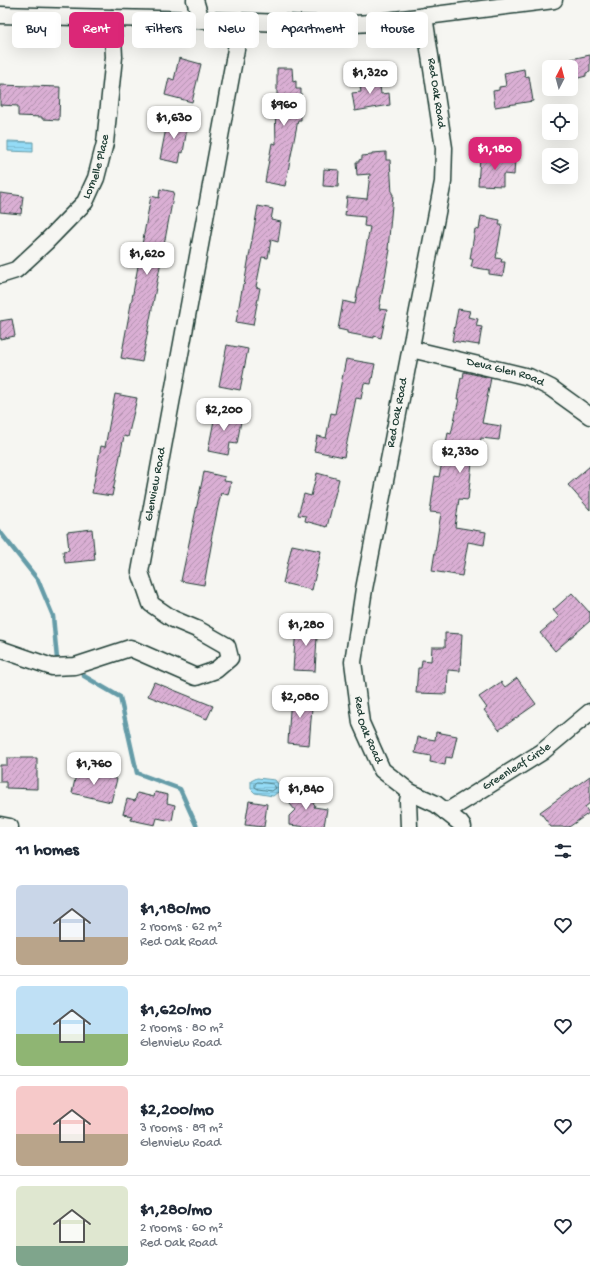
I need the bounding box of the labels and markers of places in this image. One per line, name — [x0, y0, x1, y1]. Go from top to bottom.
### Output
pin: $1,320 — [337, 61, 403, 95]
pin: $960 — [260, 93, 308, 127]
pin: $1,630 — [141, 106, 207, 140]
pin: $1,180 — [462, 137, 528, 171]
pin: $1,620 — [114, 242, 180, 276]
pin: $2,200 — [191, 398, 257, 432]
pin: $2,330 — [427, 440, 493, 474]
pin: $1,280 — [273, 613, 339, 647]
pin: $2,080 — [267, 685, 333, 719]
pin: $1,760 — [61, 752, 127, 786]
pin: $1,840 — [273, 777, 339, 811]

